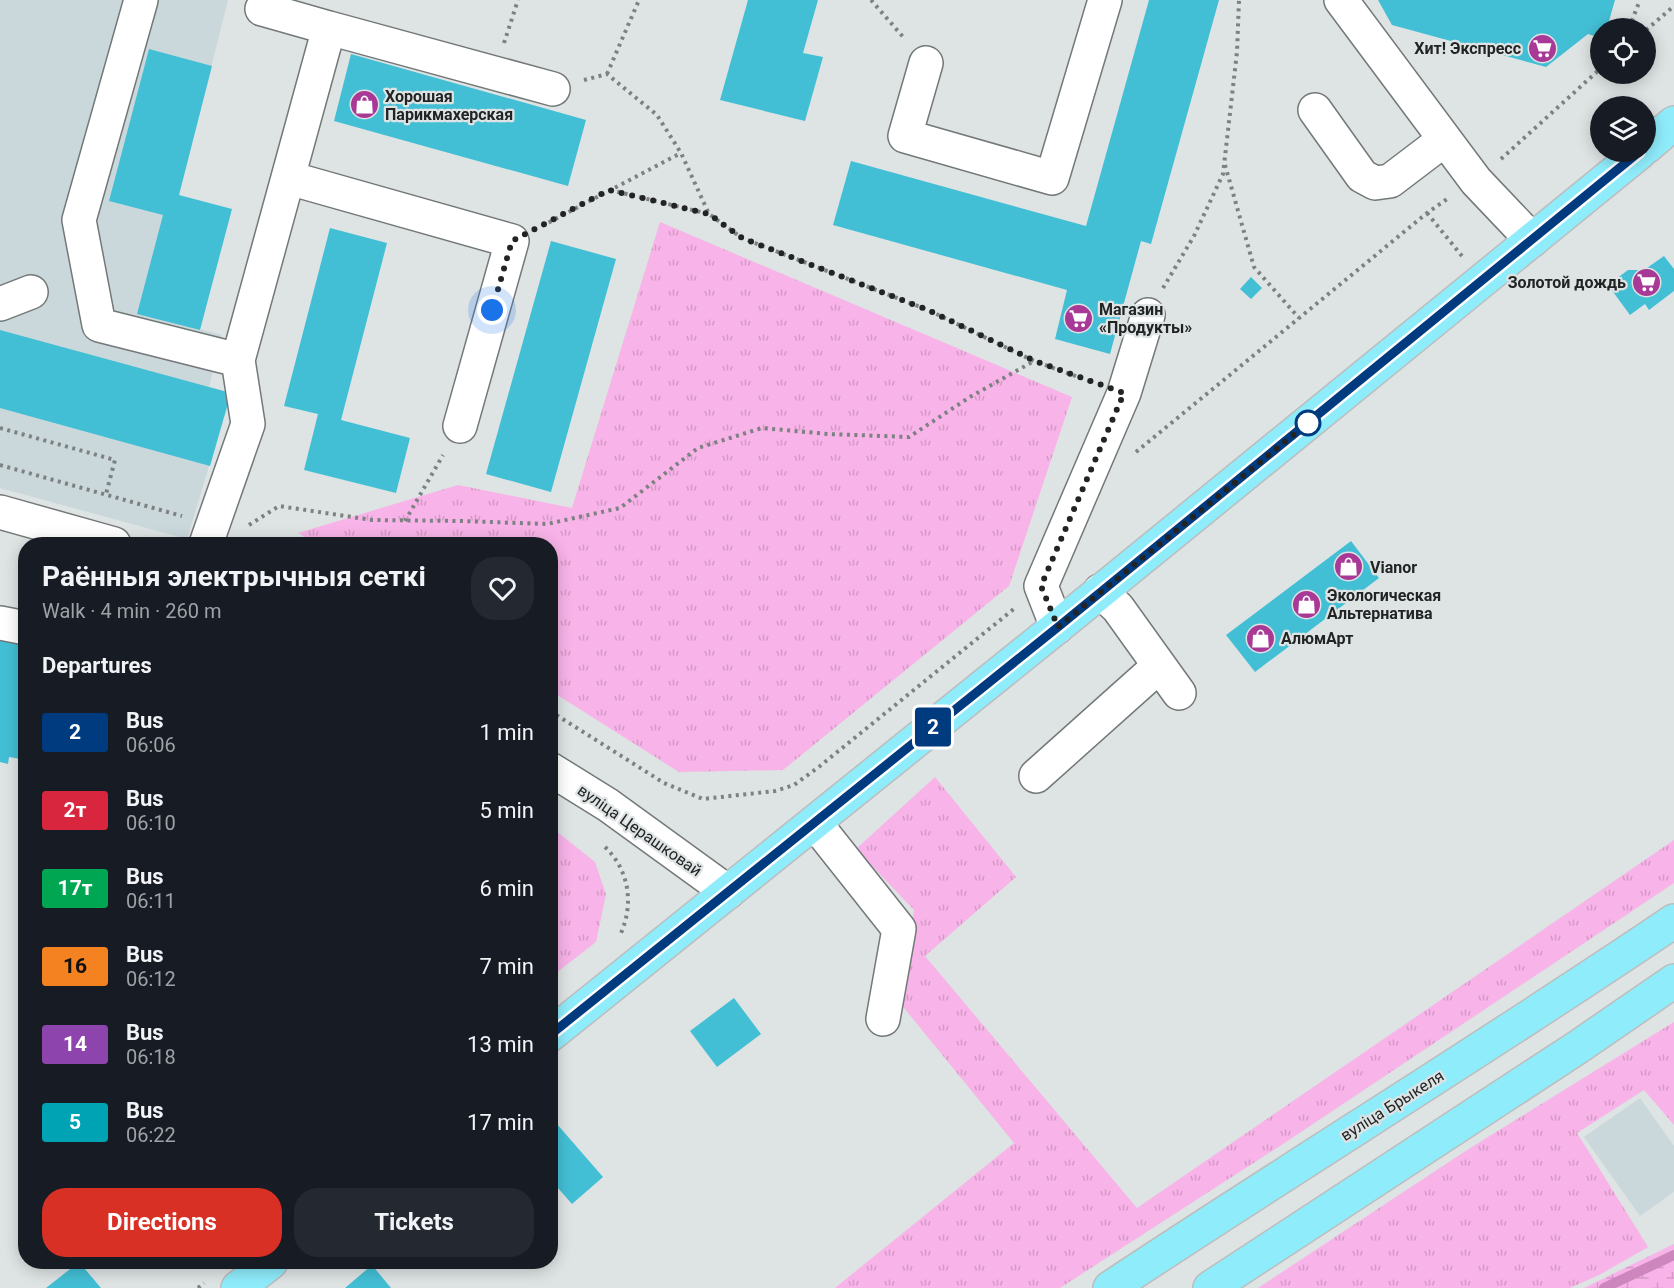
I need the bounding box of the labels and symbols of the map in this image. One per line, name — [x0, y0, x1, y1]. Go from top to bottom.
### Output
supermarket icon: Хит! Экспресс — [1526, 32, 1558, 64]
place label: Хит! Экспресс — [1414, 39, 1521, 58]
place label: Хорошая Парикмахерская — [385, 87, 513, 124]
shop icon: Хорошая Парикмахерская — [348, 89, 380, 121]
supermarket icon: Золотой дождь — [1631, 266, 1663, 298]
place label: Золотой дождь — [1508, 273, 1626, 292]
your location — [477, 295, 507, 325]
place label: Магазин «Продукты» — [1099, 300, 1192, 337]
supermarket icon: Магазин «Продукты» — [1062, 302, 1094, 334]
unlabelled marker — [1295, 410, 1321, 436]
shop icon: Vianor — [1333, 551, 1365, 583]
place label: Vianor — [1370, 558, 1417, 577]
place label: Экологическая Альтернатива — [1327, 586, 1441, 623]
shop icon: Экологическая Альтернатива — [1290, 588, 1322, 620]
shop icon: АлюмАрт — [1244, 622, 1276, 654]
place label: АлюмАрт — [1281, 629, 1353, 648]
line badge: 2 — [914, 708, 952, 746]
street label: вуліца Церашковай — [574, 780, 705, 880]
street label: вуліца Брыкеля — [1337, 1066, 1447, 1145]

